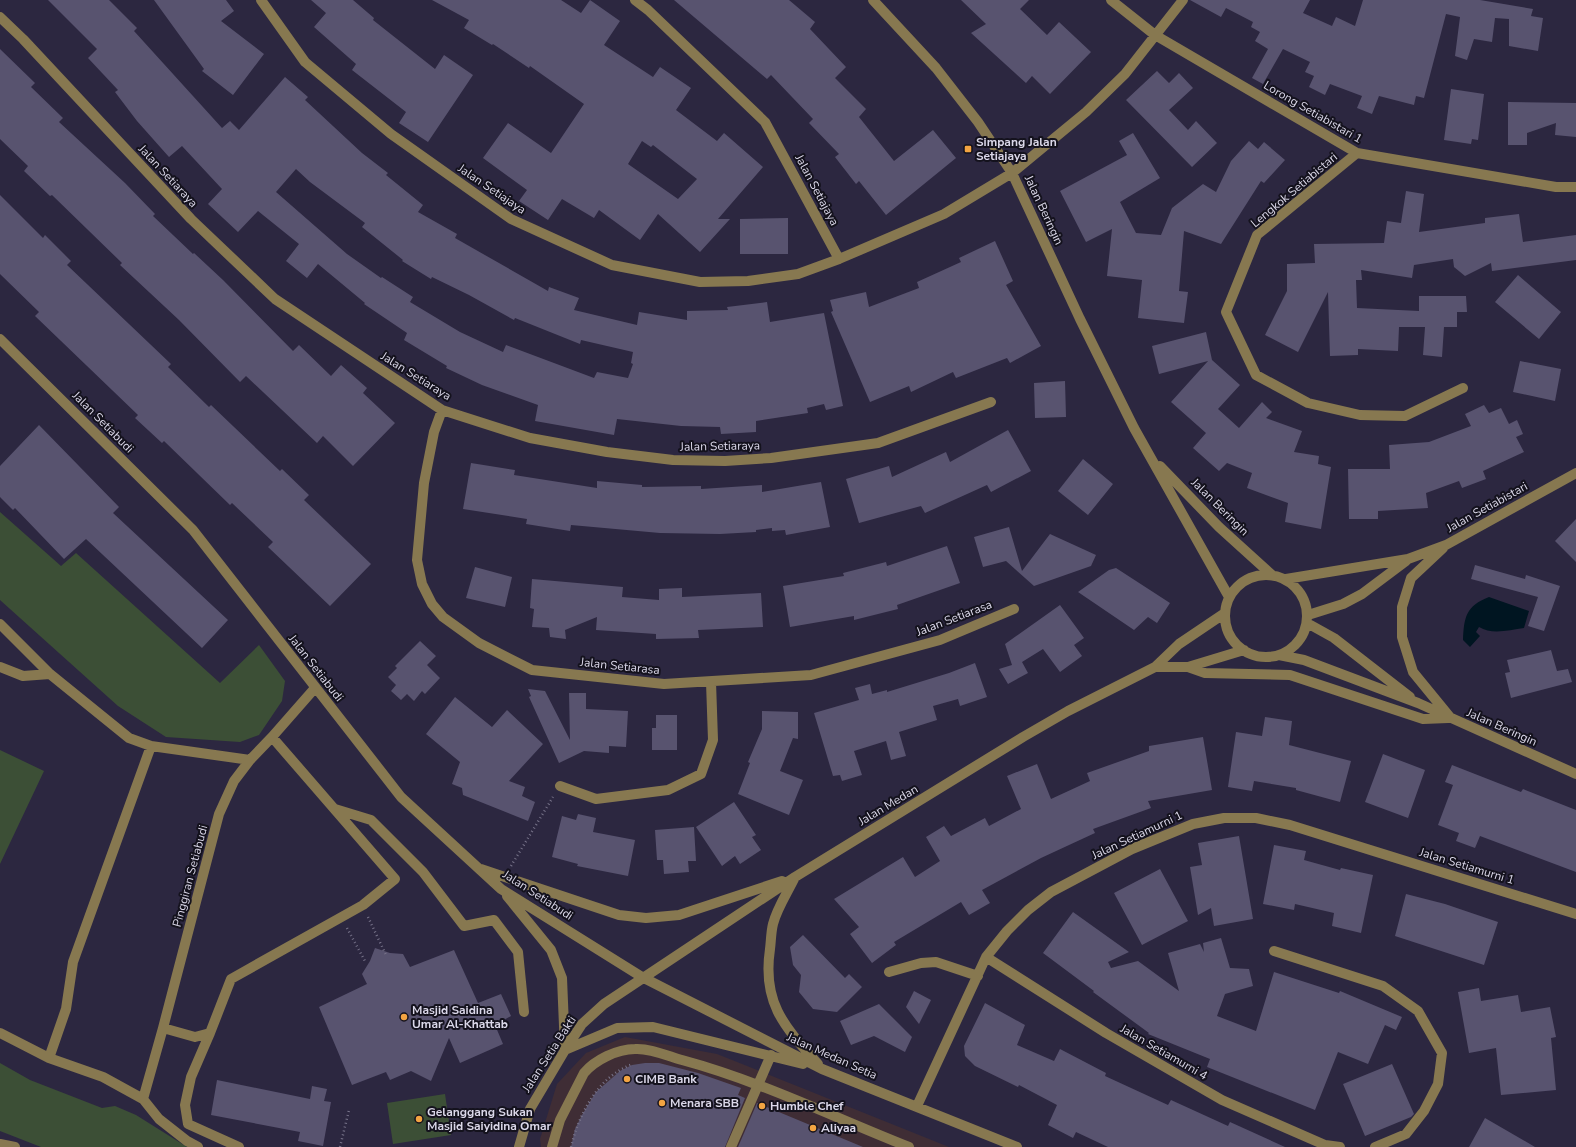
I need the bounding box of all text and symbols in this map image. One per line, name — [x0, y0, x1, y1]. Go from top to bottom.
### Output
street label: Lorong Setiabistari 1 — [1261, 77, 1365, 147]
place label: Simpang Jalan Setiajaya — [976, 134, 1057, 164]
street label: Jalan Setiaraya — [134, 141, 201, 211]
marker: Simpang Jalan Setiajaya — [963, 144, 973, 154]
street label: Lengkok Setiabistari — [1247, 149, 1341, 231]
street label: Jalan Setiajaya — [791, 151, 843, 229]
street label: Jalan Setiajaya — [454, 160, 529, 218]
street label: Jalan Beringin — [1020, 172, 1067, 247]
street label: Jalan Setiaraya — [377, 347, 454, 404]
street label: Jalan Setiabudi — [68, 387, 137, 456]
street label: Jalan Setiaraya — [679, 437, 760, 455]
street label: Jalan Beringin — [1187, 474, 1252, 539]
street label: Jalan Setiabistari — [1443, 478, 1530, 536]
street label: Jalan Setiarasa — [913, 596, 994, 640]
street label: Jalan Setiabudi — [284, 631, 347, 705]
street label: Jalan Setiarasa — [578, 654, 661, 678]
street label: Jalan Beringin — [1464, 704, 1540, 750]
street label: Jalan Medan — [854, 781, 921, 830]
street label: Jalan Setiamurni 1 — [1088, 807, 1185, 863]
street label: Pinggiran Setiabudi — [169, 823, 211, 929]
street label: Jalan Setiamurni 1 — [1417, 844, 1516, 888]
street label: Jalan Setiabudi — [499, 866, 576, 924]
place label: Masjid Saidina Umar Al-Khattab — [412, 1002, 508, 1032]
marker: Masjid Saidina Umar Al-Khattab — [399, 1012, 409, 1022]
street label: Jalan Setia Bakti — [518, 1013, 580, 1096]
street label: Jalan Setiamurni 4 — [1117, 1020, 1211, 1084]
street label: Jalan Medan Setia — [783, 1029, 880, 1083]
place label: CIMB Bank — [635, 1071, 697, 1087]
marker: CIMB Bank — [622, 1074, 632, 1084]
place label: Menara SBB — [670, 1095, 739, 1111]
marker: Menara SBB — [657, 1098, 667, 1108]
place label: Humble Chef — [770, 1098, 844, 1114]
marker: Humble Chef — [757, 1101, 767, 1111]
place label: Gelanggang Sukan Masjid Saiyidina Omar — [427, 1104, 552, 1134]
marker: Gelanggang Sukan Masjid Saiyidina Omar — [414, 1114, 424, 1124]
place label: Aliyaa — [821, 1120, 856, 1136]
marker: Aliyaa — [808, 1123, 818, 1133]

